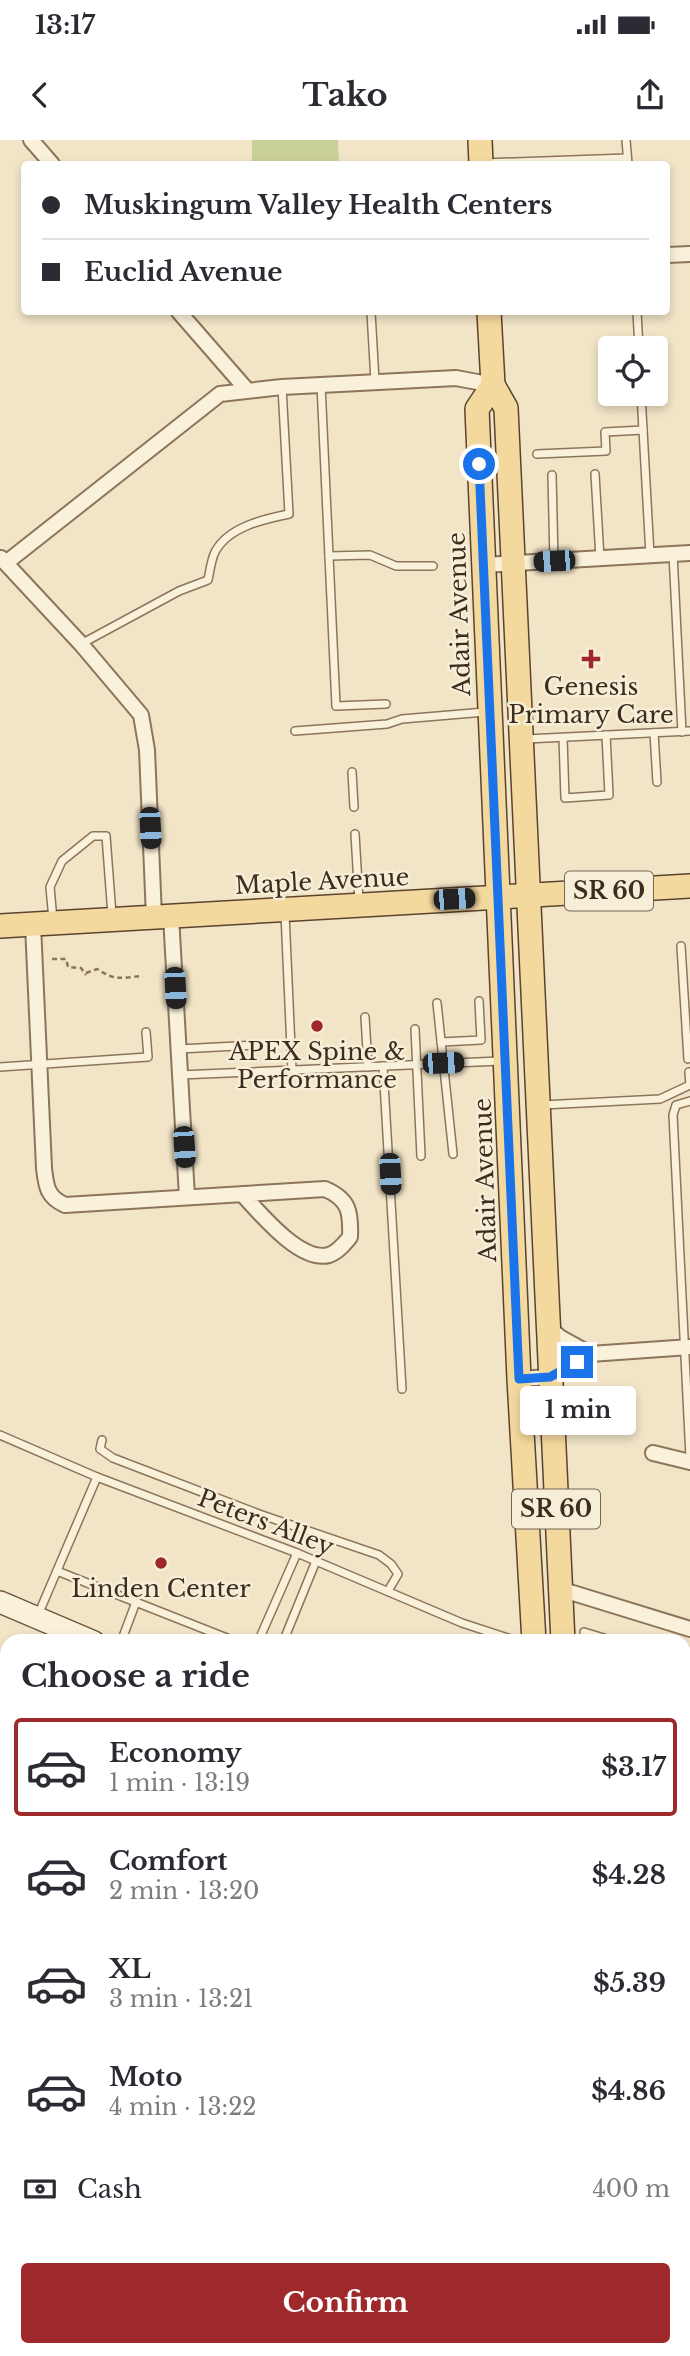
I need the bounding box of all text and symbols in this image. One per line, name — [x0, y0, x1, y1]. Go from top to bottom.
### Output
text: 13:17 — [35, 9, 95, 41]
text: Tako — [302, 75, 388, 115]
icon: back — [21, 76, 59, 114]
icon: share — [631, 76, 669, 114]
text: Muskingum Valley Health Centers — [84, 189, 552, 221]
text: Euclid Avenue — [84, 256, 283, 288]
map controls — [598, 336, 668, 406]
button: locate — [598, 336, 668, 406]
route start — [463, 448, 495, 480]
street label: Adair Avenue — [442, 532, 476, 697]
car — [533, 549, 576, 573]
marker: Genesis Primary Care — [581, 649, 601, 669]
place label: Genesis Primary Care — [508, 672, 674, 729]
car — [139, 806, 162, 850]
street label: Maple Avenue — [234, 862, 410, 900]
road number: SR 60 — [565, 872, 653, 911]
car — [433, 887, 476, 911]
car — [164, 966, 187, 1010]
marker: APEX Spine & Performance — [309, 1018, 325, 1034]
place label: APEX Spine & Performance — [228, 1037, 405, 1094]
car — [422, 1052, 465, 1074]
street label: Adair Avenue — [468, 1098, 502, 1263]
car — [173, 1125, 196, 1169]
car — [379, 1152, 402, 1196]
route end — [561, 1346, 593, 1378]
callout: 1 min — [519, 1386, 635, 1436]
text: 1 min — [545, 1396, 611, 1424]
street label: Peters Alley — [194, 1483, 339, 1561]
road number: SR 60 — [512, 1490, 600, 1528]
marker: Linden Center — [153, 1555, 169, 1571]
place label: Linden Center — [71, 1574, 251, 1603]
text: Choose a ride — [21, 1656, 250, 1696]
icon: car — [25, 1736, 88, 1799]
text: Economy — [109, 1737, 242, 1769]
text: $3.17 — [601, 1751, 666, 1783]
text: 1 min · 13:19 — [109, 1769, 250, 1797]
icon: car — [25, 1844, 88, 1907]
text: Comfort — [109, 1845, 227, 1877]
text: $4.28 — [592, 1859, 666, 1891]
text: 2 min · 13:20 — [109, 1877, 259, 1905]
icon: car — [25, 1952, 88, 2015]
text: XL — [109, 1953, 151, 1985]
text: $5.39 — [593, 1967, 666, 1999]
text: 3 min · 13:21 — [109, 1985, 253, 2013]
icon: car — [25, 2060, 88, 2123]
text: Moto — [109, 2061, 182, 2093]
text: $4.86 — [591, 2075, 666, 2107]
text: 4 min · 13:22 — [109, 2093, 257, 2121]
icon: cash — [21, 2170, 59, 2208]
text: Cash — [77, 2173, 142, 2205]
text: 400 m — [592, 2175, 670, 2203]
button: Confirm — [21, 2263, 670, 2343]

